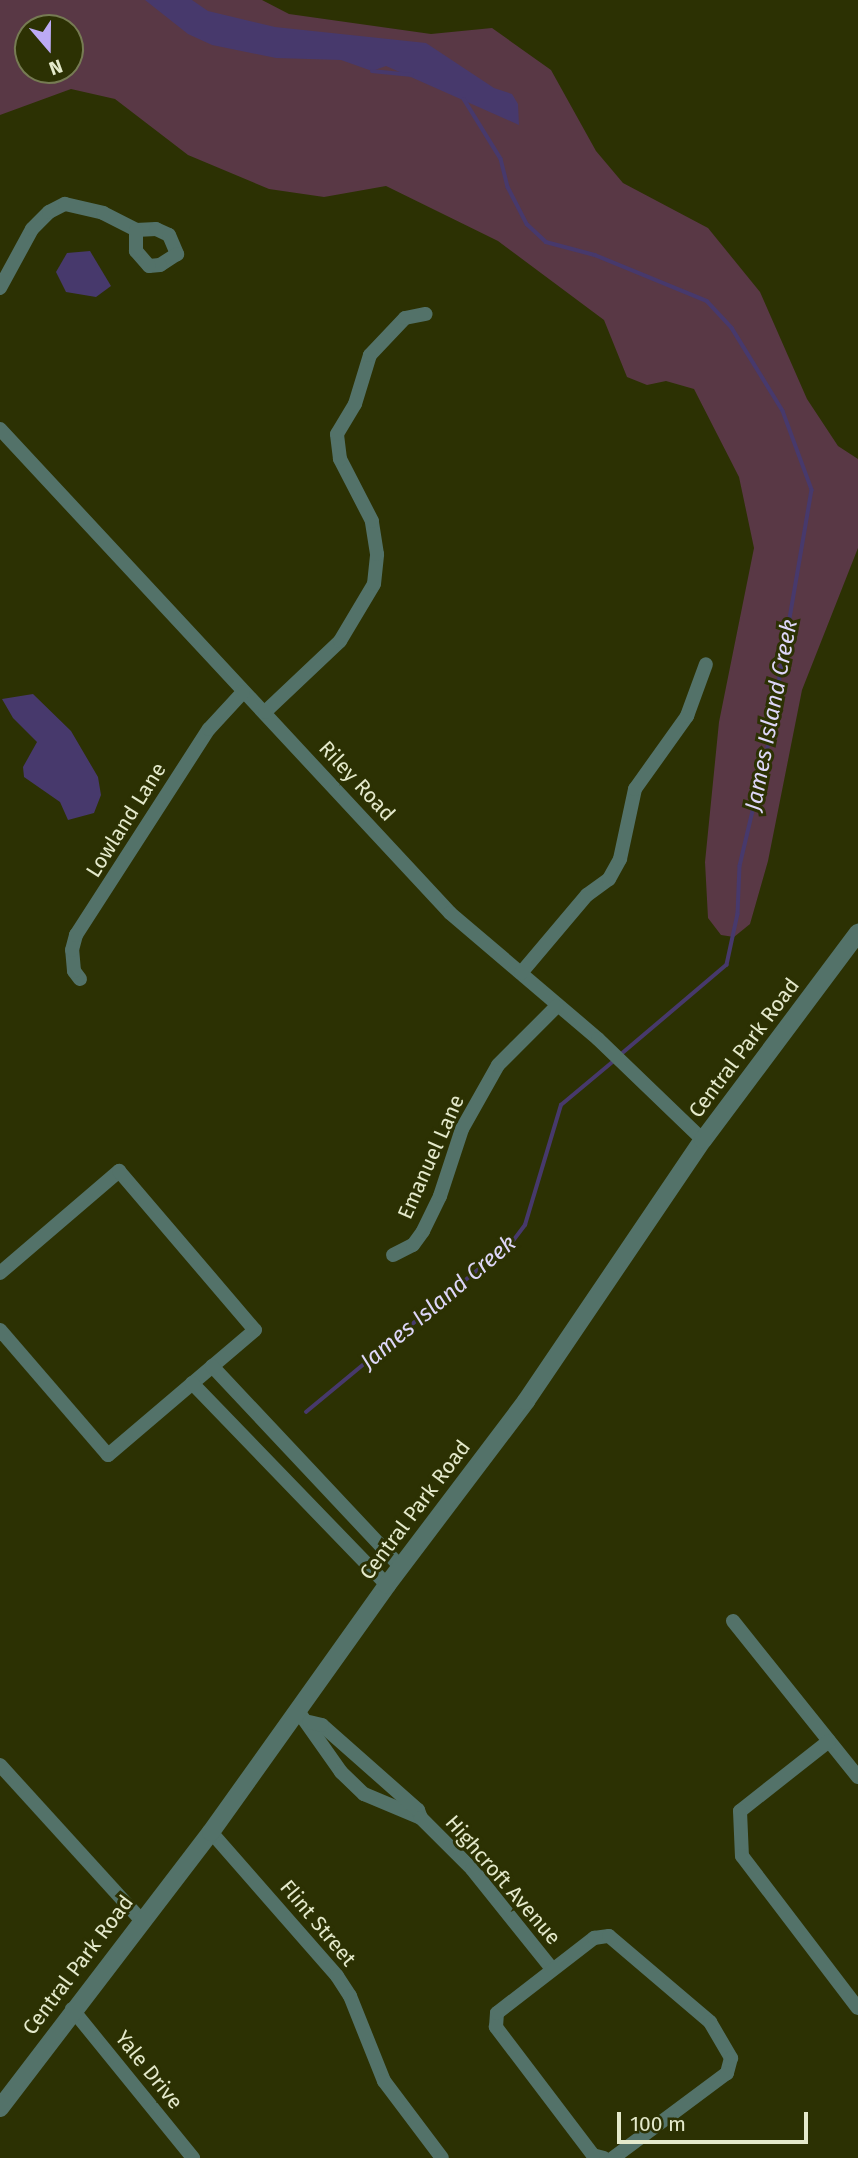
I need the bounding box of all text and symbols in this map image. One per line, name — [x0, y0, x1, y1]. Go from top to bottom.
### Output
north arrow — [14, 14, 84, 84]
text: N — [46, 54, 66, 80]
water label: James Island Creek — [739, 617, 803, 813]
street label: Riley Road — [314, 736, 400, 826]
street label: Lowland Lane — [81, 758, 171, 882]
street label: Central Park Road — [683, 973, 805, 1123]
street label: Emanuel Lane — [392, 1091, 470, 1223]
water label: James Island Creek — [355, 1229, 521, 1375]
street label: Central Park Road — [354, 1435, 476, 1585]
street label: Highcroft Avenue — [440, 1810, 566, 1950]
street label: Flint Street — [275, 1875, 361, 1971]
street label: Central Park Road — [17, 1890, 139, 2040]
street label: Yale Drive — [110, 2026, 188, 2114]
scale bar — [620, 2098, 811, 2142]
text: 100 m — [630, 2111, 686, 2137]

